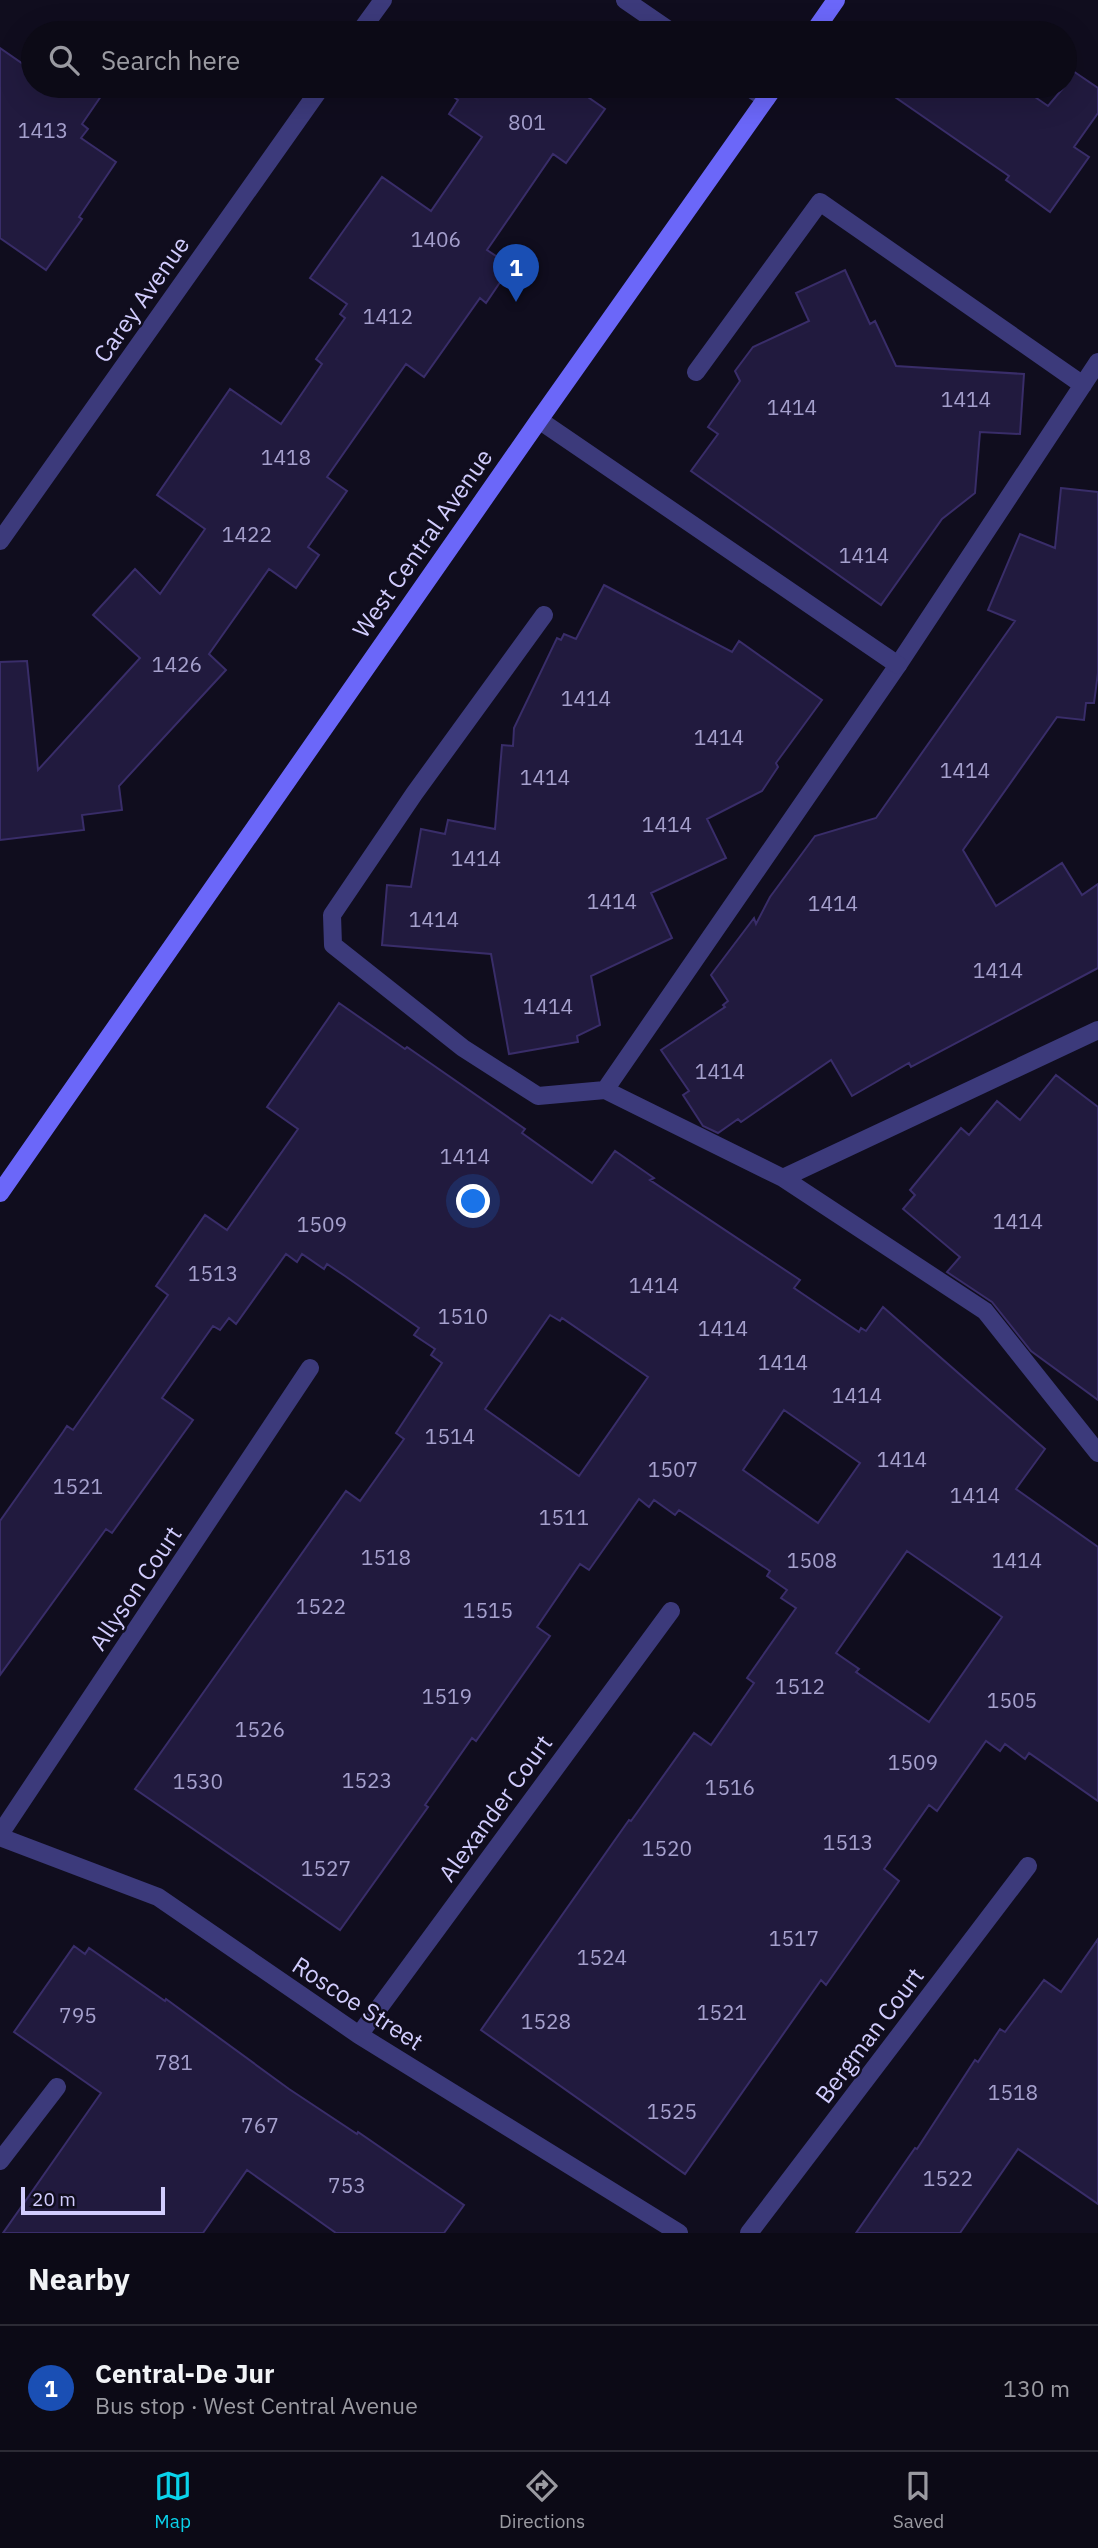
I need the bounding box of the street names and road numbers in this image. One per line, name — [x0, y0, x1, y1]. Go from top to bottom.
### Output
street label: Carey Avenue — [86, 230, 196, 368]
street label: West Central Avenue — [345, 442, 499, 644]
street label: Allyson Court — [82, 1519, 188, 1657]
street label: Alexander Court — [431, 1728, 559, 1888]
street label: Roscoe Street — [286, 1949, 430, 2057]
street label: Bergman Court — [807, 1961, 931, 2109]

